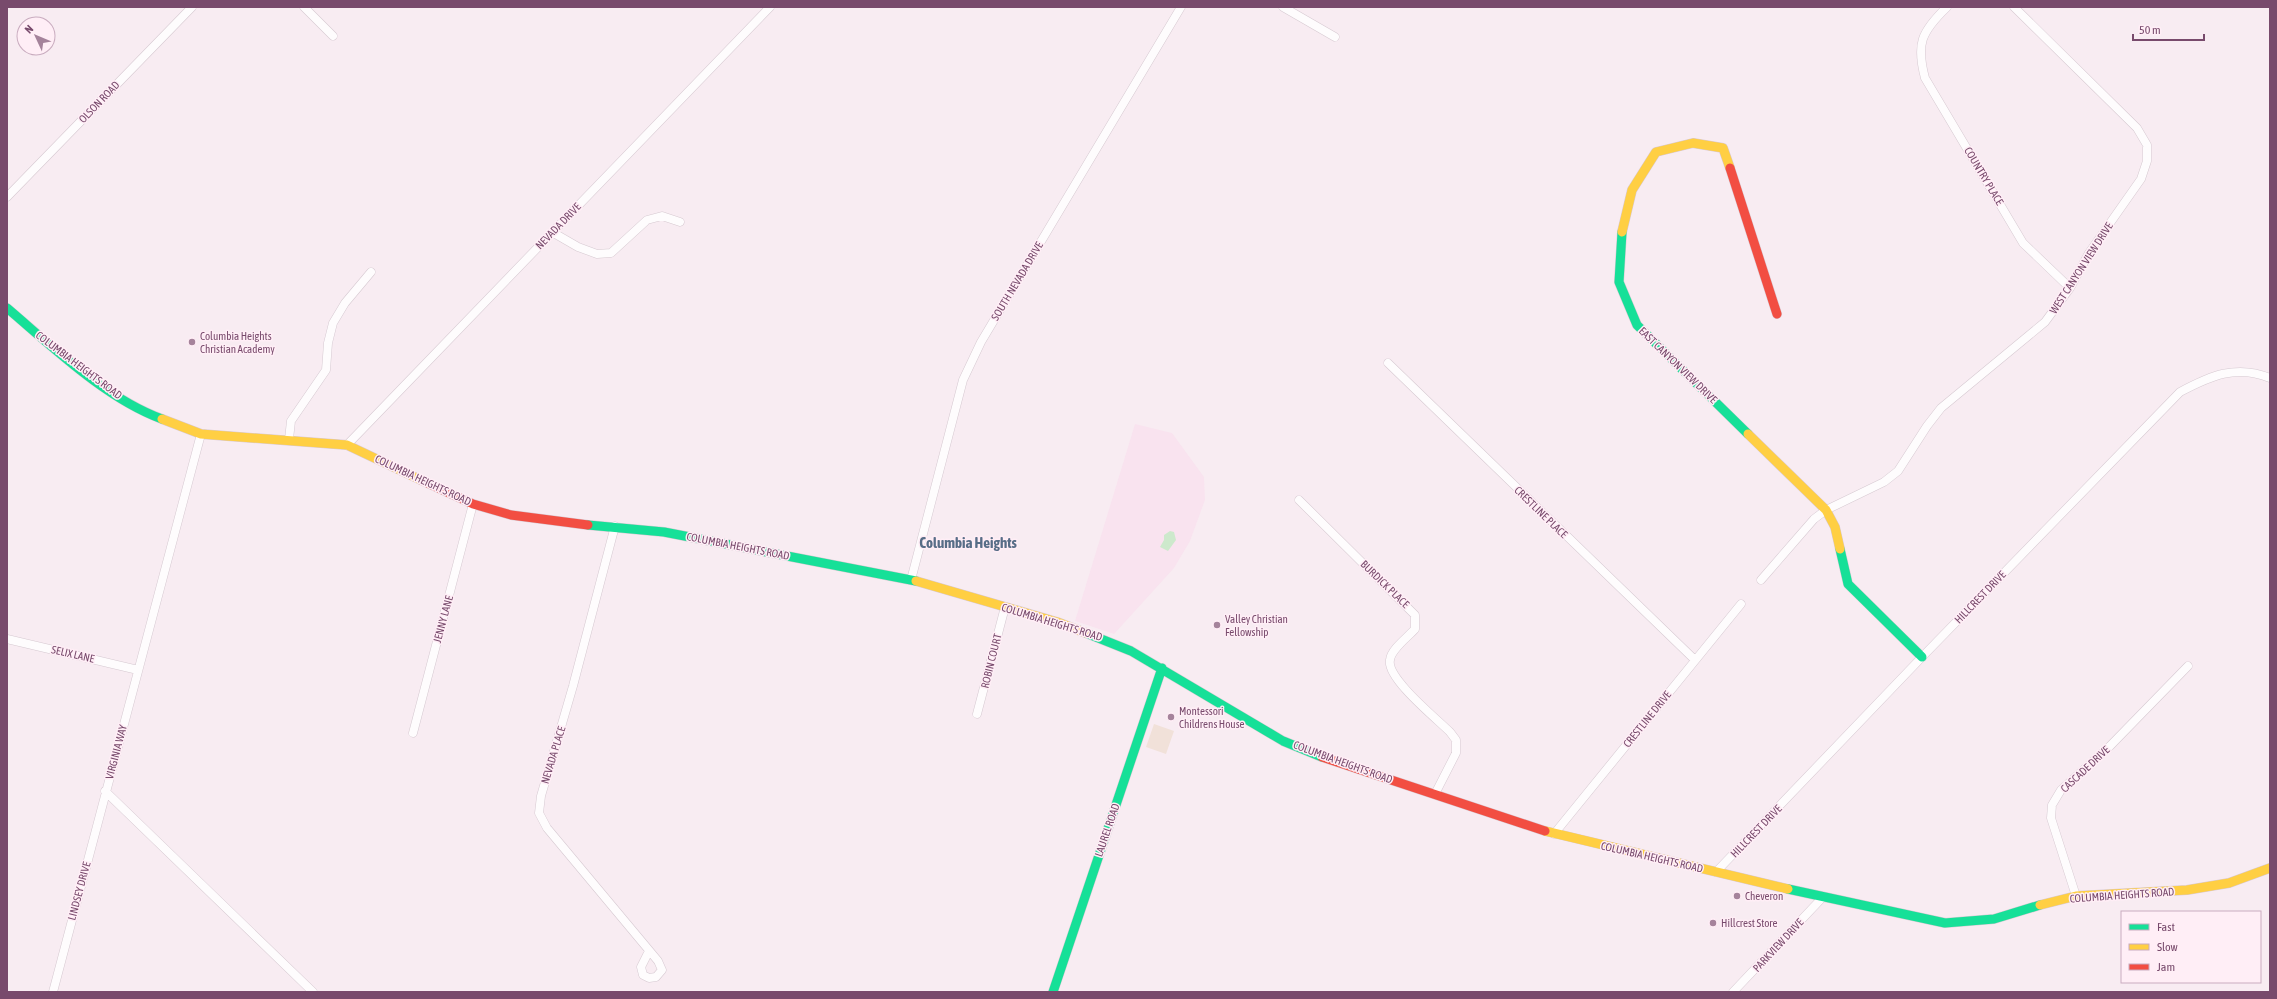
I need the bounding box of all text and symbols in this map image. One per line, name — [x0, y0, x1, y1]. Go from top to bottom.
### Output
north arrow — [16, 16, 56, 56]
scale bar — [2133, 16, 2204, 42]
text: N — [22, 23, 35, 36]
text: 50 m — [2139, 23, 2161, 37]
street label: OLSON ROAD — [76, 79, 122, 125]
street label: COUNTRY PLACE — [1962, 145, 2006, 207]
street label: NEVADA DRIVE — [533, 200, 583, 252]
street label: WEST CANYON VIEW DRIVE — [2047, 220, 2115, 316]
street label: SOUTH NEVADA DRIVE — [989, 239, 1045, 322]
street label: EAST CANYON VIEW DRIVE — [1637, 325, 1720, 406]
street label: COLUMBIA HEIGHTS ROAD — [34, 329, 124, 401]
place label: Columbia Heights Christian Academy — [200, 330, 275, 355]
marker: Columbia Heights Christian Academy — [187, 337, 197, 347]
street label: COLUMBIA HEIGHTS ROAD — [373, 452, 473, 508]
street label: CRESTLINE PLACE — [1512, 484, 1570, 540]
street label: COLUMBIA HEIGHTS ROAD — [686, 530, 790, 562]
district label: Columbia Heights — [919, 534, 1018, 551]
street label: BURDICK PLACE — [1358, 558, 1412, 610]
street label: HILLCREST DRIVE — [1952, 568, 2008, 626]
street label: JENNY LANE — [431, 594, 455, 644]
street label: COLUMBIA HEIGHTS ROAD — [1000, 601, 1104, 643]
place label: Valley Christian Fellowship — [1225, 613, 1288, 638]
marker: Valley Christian Fellowship — [1212, 620, 1222, 630]
street label: ROBIN COURT — [978, 632, 1004, 690]
street label: SELIX LANE — [50, 643, 96, 665]
street label: CRESTLINE DRIVE — [1621, 688, 1674, 750]
place label: Montessori Childrens House — [1179, 705, 1245, 730]
marker: Montessori Childrens House — [1166, 712, 1176, 722]
street label: VIRGINIA WAY — [103, 723, 129, 781]
street label: NEVADA PLACE — [539, 725, 568, 785]
street label: COLUMBIA HEIGHTS ROAD — [1292, 738, 1394, 786]
street label: CASCADE DRIVE — [2058, 743, 2112, 795]
street label: LAUREL ROAD — [1092, 802, 1122, 858]
street label: HILLCREST DRIVE — [1728, 802, 1784, 860]
street label: COLUMBIA HEIGHTS ROAD — [1600, 839, 1704, 875]
street label: LINDSEY DRIVE — [65, 860, 93, 922]
street label: COLUMBIA HEIGHTS ROAD — [2069, 885, 2175, 905]
place label: Cheveron — [1745, 890, 1783, 902]
marker: Cheveron — [1732, 891, 1742, 901]
legend — [2121, 911, 2261, 983]
street label: PARKVIEW DRIVE — [1750, 916, 1806, 974]
place label: Hillcrest Store — [1721, 917, 1778, 929]
marker: Hillcrest Store — [1708, 918, 1718, 928]
text: Fast — [2157, 920, 2175, 934]
text: Slow — [2157, 940, 2178, 954]
text: Jam — [2157, 960, 2175, 974]

